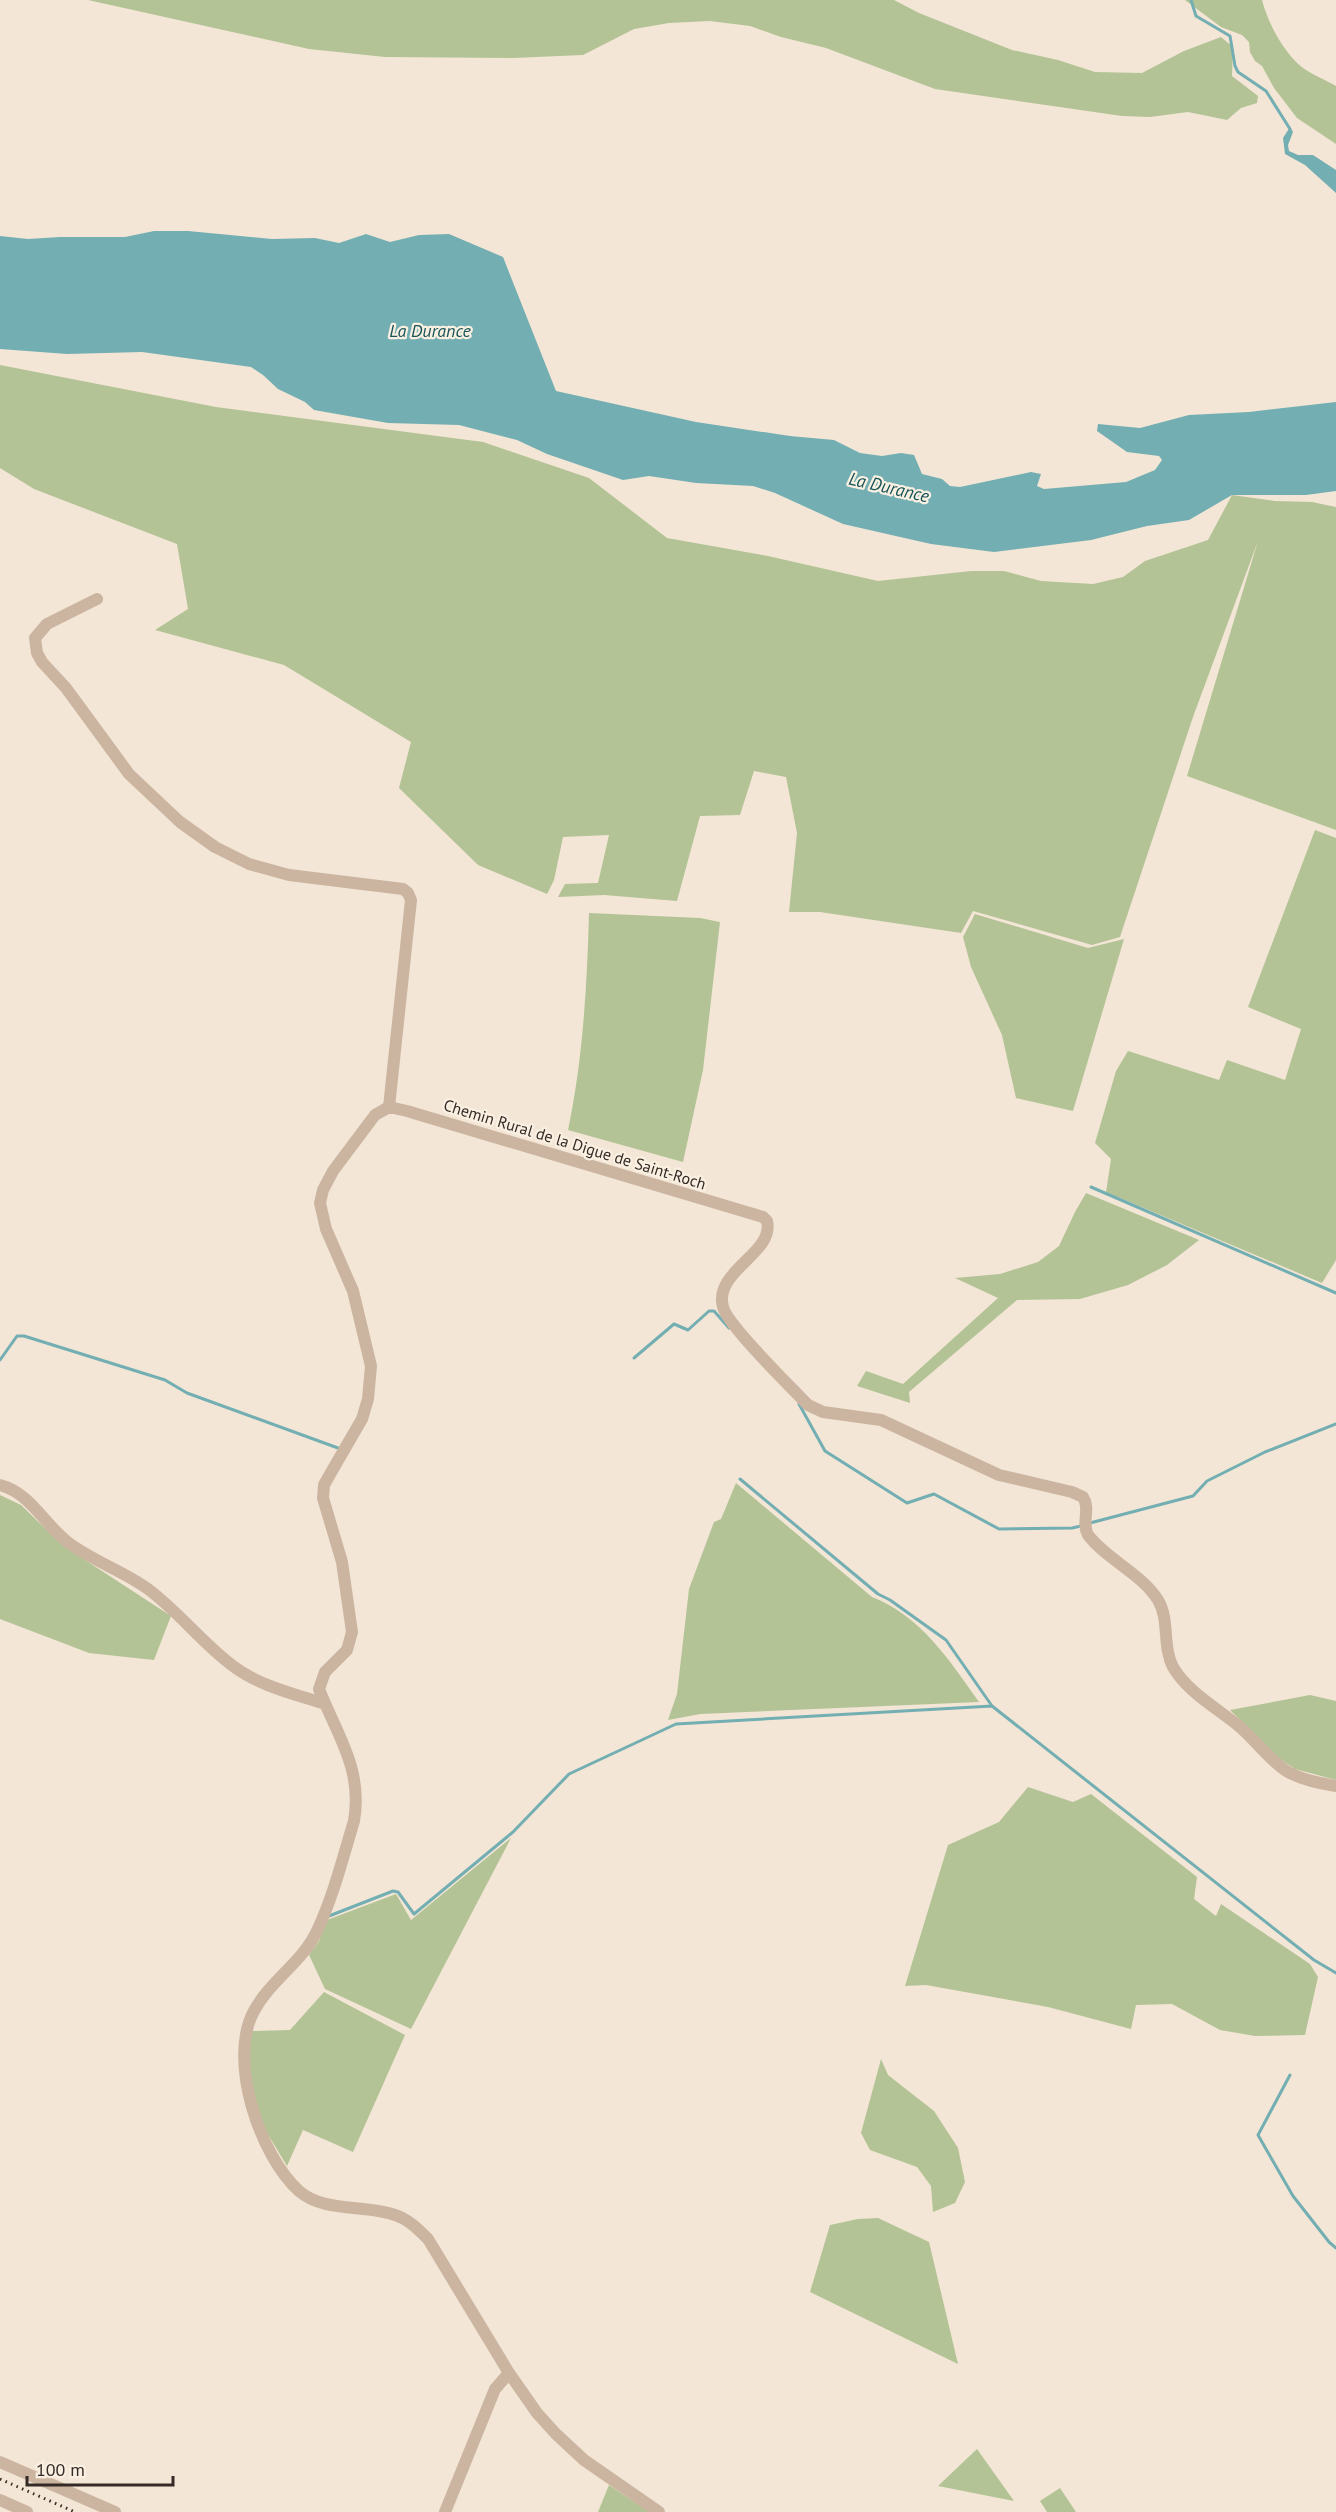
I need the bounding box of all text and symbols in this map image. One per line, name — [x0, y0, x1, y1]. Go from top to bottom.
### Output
water label: La Durance — [389, 319, 471, 342]
water label: La Durance — [847, 467, 932, 508]
street label: Chemin Rural de la Digue de Saint-Roch — [441, 1094, 709, 1194]
scale bar — [27, 2449, 172, 2487]
text: 100 m — [36, 2458, 85, 2481]

